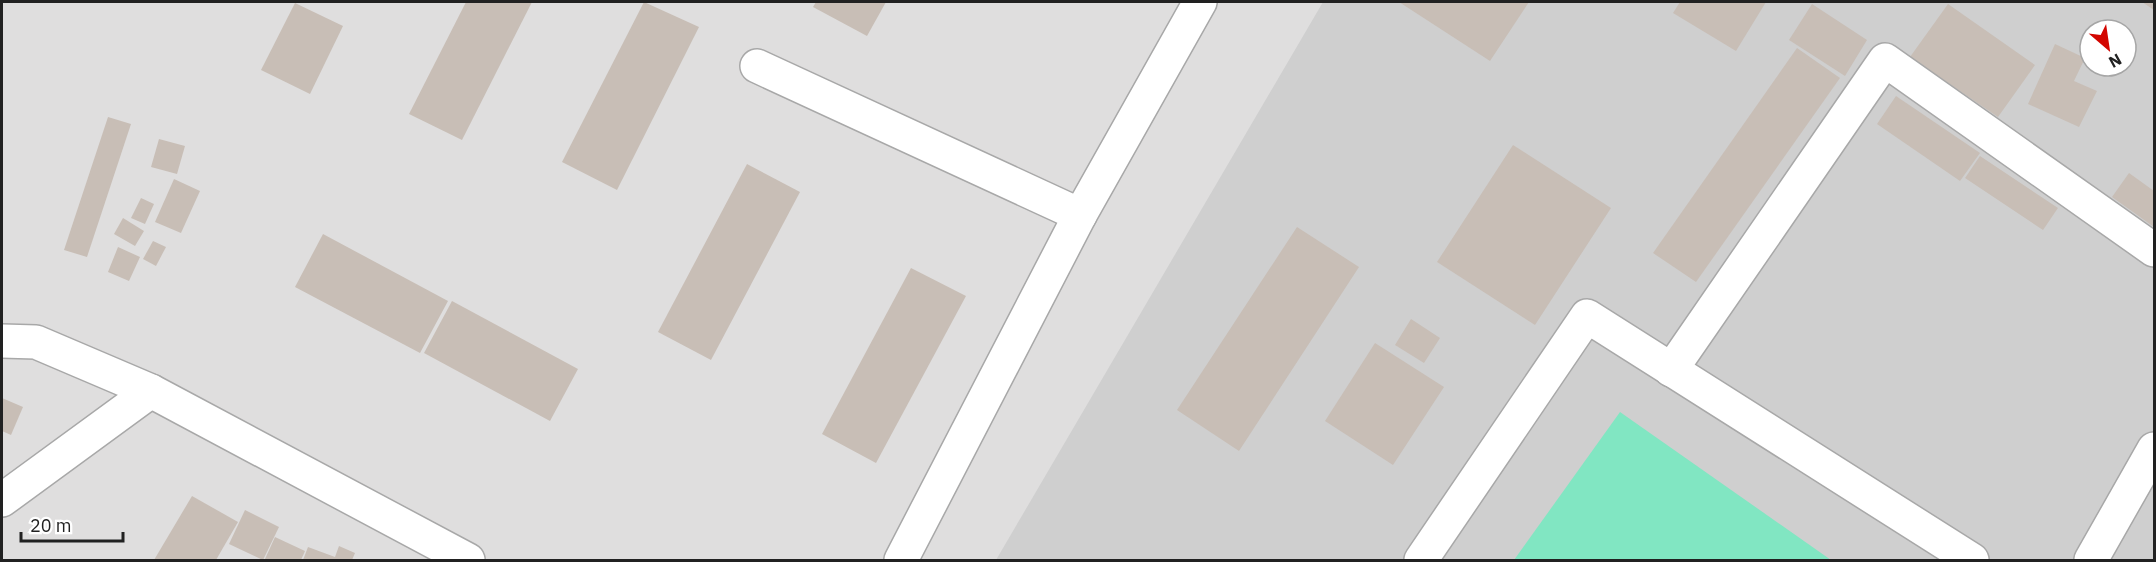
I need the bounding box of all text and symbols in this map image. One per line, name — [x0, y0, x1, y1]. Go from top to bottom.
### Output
north arrow — [2078, 18, 2138, 78]
text: N — [2105, 50, 2125, 73]
scale bar — [21, 505, 123, 543]
text: 20 m — [30, 514, 72, 537]

